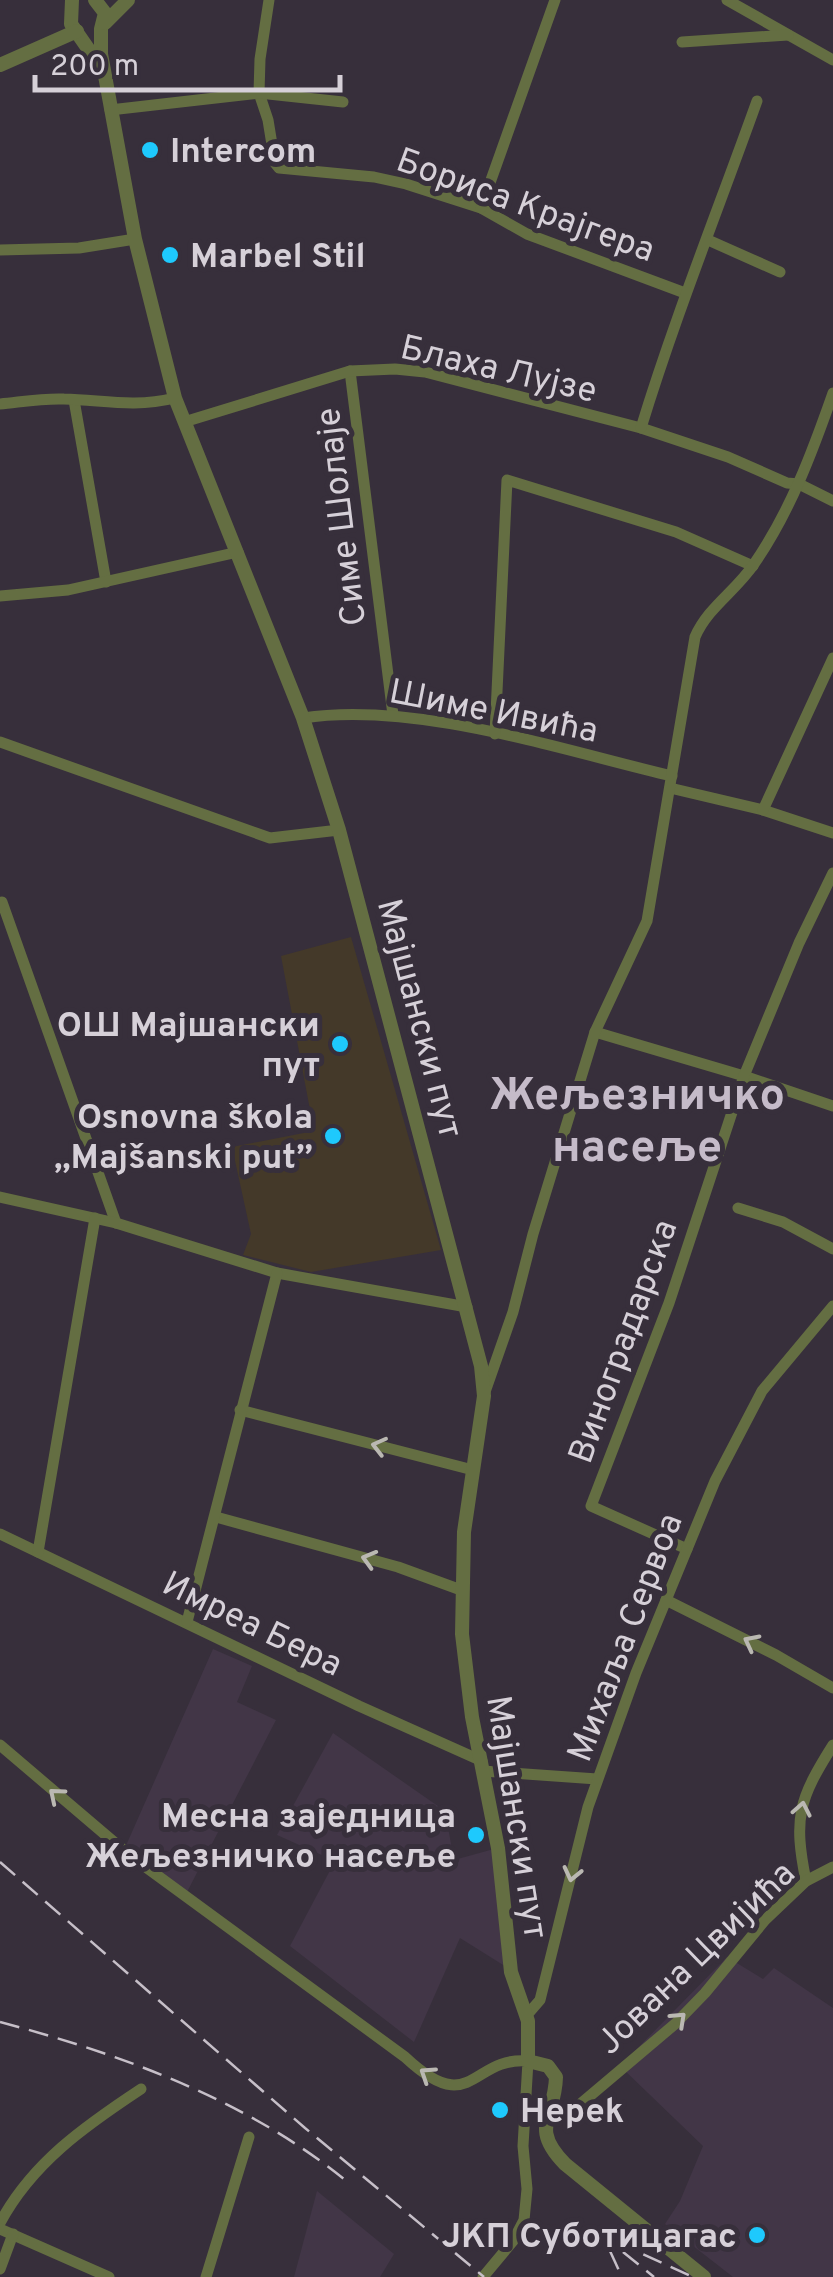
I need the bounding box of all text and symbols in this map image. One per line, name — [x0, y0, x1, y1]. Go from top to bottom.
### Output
scale bar — [35, 30, 340, 92]
text: 200 m — [50, 49, 139, 86]
place label: Intercom — [170, 131, 316, 175]
marker: Intercom — [139, 139, 161, 161]
street label: Бориса Крајгера — [390, 140, 660, 274]
place label: Marbel Stil — [190, 236, 366, 280]
marker: Marbel Stil — [159, 244, 181, 266]
street label: Блаха Лујзе — [396, 327, 601, 415]
street label: Симе Шолаје — [308, 405, 378, 628]
street label: Шиме Ивића — [385, 671, 602, 755]
street label: Мајшански пут — [365, 894, 471, 1143]
place label: ОШ Мајшански пут — [57, 1005, 320, 1089]
marker: ОШ Мајшански пут — [329, 1033, 351, 1055]
district label: Жељезничко насеље — [489, 1069, 785, 1178]
place label: Osnovna škola „Majšanski put” — [54, 1097, 313, 1181]
marker: Osnovna škola „Majšanski put” — [322, 1125, 344, 1147]
street label: Виноградарска — [560, 1214, 689, 1470]
one-way arrow — [371, 1437, 388, 1458]
street label: Михаља Сервоа — [559, 1508, 694, 1769]
one-way arrow — [362, 1550, 379, 1571]
street label: Имреа Бера — [154, 1563, 349, 1688]
one-way arrow — [743, 1635, 761, 1654]
street label: Мајшански пут — [474, 1693, 556, 1942]
one-way arrow — [50, 1788, 68, 1806]
place label: Месна заједница Жељезничко насеље — [85, 1796, 456, 1880]
one-way arrow — [791, 1801, 812, 1817]
marker: Месна заједница Жељезничко насеље — [465, 1824, 487, 1846]
street label: Јована Цвијића — [588, 1853, 806, 2065]
one-way arrow — [563, 1865, 584, 1882]
one-way arrow — [668, 2013, 686, 2031]
one-way arrow — [420, 2067, 438, 2086]
place label: Hepek — [520, 2091, 624, 2135]
marker: Hepek — [489, 2099, 511, 2121]
place label: ЈКП Суботицагас — [441, 2216, 737, 2260]
marker: ЈКП Суботицагас — [746, 2224, 768, 2246]

